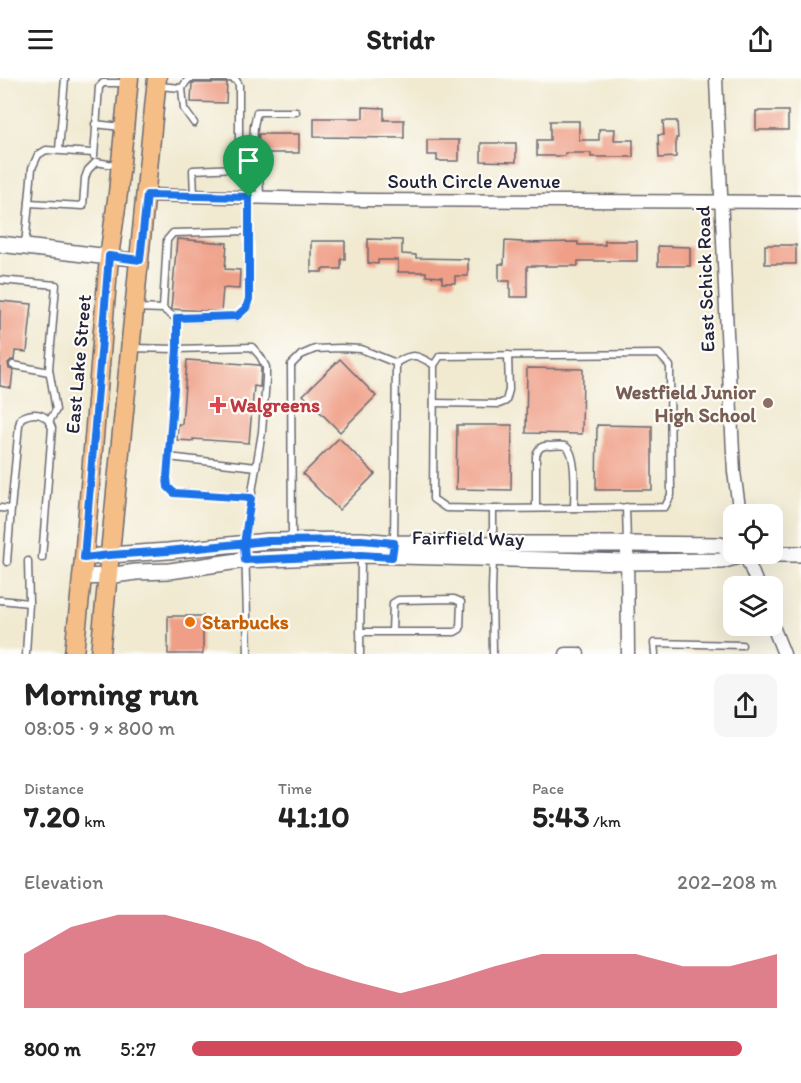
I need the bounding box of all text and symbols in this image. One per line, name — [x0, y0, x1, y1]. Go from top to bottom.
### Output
icon: menu — [24, 23, 57, 56]
text: Stridr — [367, 23, 434, 56]
icon: share — [744, 23, 777, 56]
pin — [223, 135, 274, 197]
icon: arrive — [232, 144, 265, 177]
street label: South Circle Avenue — [387, 169, 561, 193]
street label: East Schick Road — [690, 205, 720, 353]
street label: East Lake Street — [60, 293, 96, 435]
place label: Westfield Junior High School — [615, 380, 757, 428]
place label: Walgreens — [230, 393, 320, 418]
marker: Westfield Junior High School — [761, 396, 775, 410]
marker: Walgreens — [211, 398, 225, 412]
map controls — [723, 504, 783, 636]
button: locate — [723, 504, 783, 564]
street label: Fairfield Way — [412, 525, 525, 551]
button: layers — [723, 576, 783, 636]
place label: Starbucks — [202, 610, 289, 634]
marker: Starbucks — [183, 615, 197, 629]
text: Morning run — [24, 674, 199, 713]
button: share — [714, 674, 777, 737]
text: 08:05 · 9 × 800 m — [24, 716, 175, 740]
text: Distance — [24, 779, 84, 798]
text: Time — [278, 779, 312, 798]
text: Pace — [532, 779, 564, 798]
text: 7.20 — [24, 798, 81, 835]
text: 41:10 — [278, 798, 350, 835]
text: 5:43 — [532, 798, 589, 835]
text: km — [81, 812, 105, 831]
text: /km — [589, 812, 621, 831]
text: Elevation — [24, 870, 103, 894]
text: 202–208 m — [677, 870, 777, 894]
text: 800 m — [24, 1037, 81, 1061]
text: 5:27 — [120, 1037, 156, 1061]

